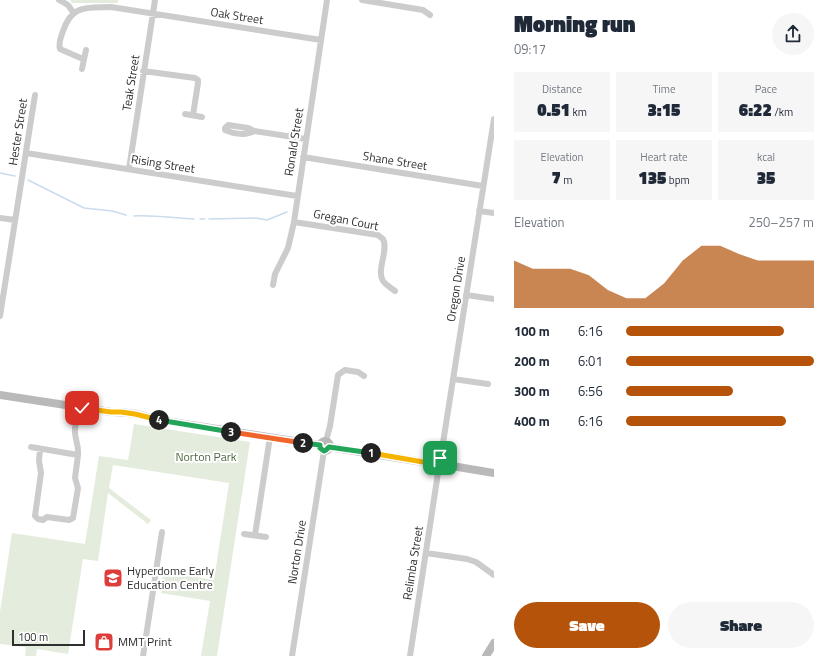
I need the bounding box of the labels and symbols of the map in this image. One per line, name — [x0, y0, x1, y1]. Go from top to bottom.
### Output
street label: Oak Street — [209, 2, 266, 29]
street label: Teak Street — [117, 53, 144, 112]
street label: Hester Street — [3, 96, 32, 167]
street label: Ronald Street — [279, 106, 308, 177]
street label: Shane Street — [361, 146, 429, 175]
street label: Rising Street — [130, 149, 197, 178]
street label: Gregan Court — [312, 204, 381, 235]
street label: Oregon Drive — [441, 255, 470, 323]
pin — [65, 391, 99, 425]
pin: 4 — [149, 410, 169, 430]
pin: 3 — [221, 422, 241, 442]
pin: 2 — [293, 433, 313, 453]
pin — [423, 441, 457, 475]
pin: 1 — [361, 443, 381, 463]
park label: Norton Park — [175, 447, 237, 466]
street label: Norton Drive — [282, 519, 311, 585]
street label: Relimba Street — [397, 524, 428, 601]
place label: Hyperdome Early Education Centre — [127, 561, 214, 594]
school or university icon: Hyperdome Early Education Centre — [102, 567, 124, 589]
scale bar — [12, 628, 85, 647]
shop icon: MMT Print — [93, 631, 115, 653]
place label: MMT Print — [118, 632, 172, 651]

